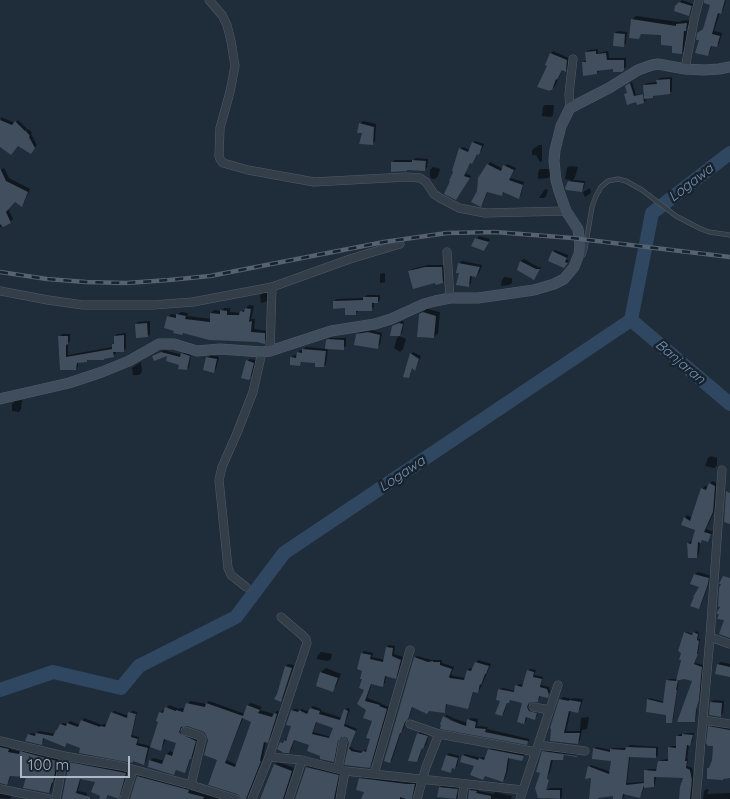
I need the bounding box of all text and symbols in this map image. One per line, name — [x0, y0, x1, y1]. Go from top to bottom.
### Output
water label: Logawa — [665, 160, 717, 206]
water label: Banjaran — [652, 336, 708, 388]
water label: Logawa — [376, 452, 428, 496]
scale bar — [22, 746, 132, 778]
text: 100 m — [28, 755, 69, 774]

